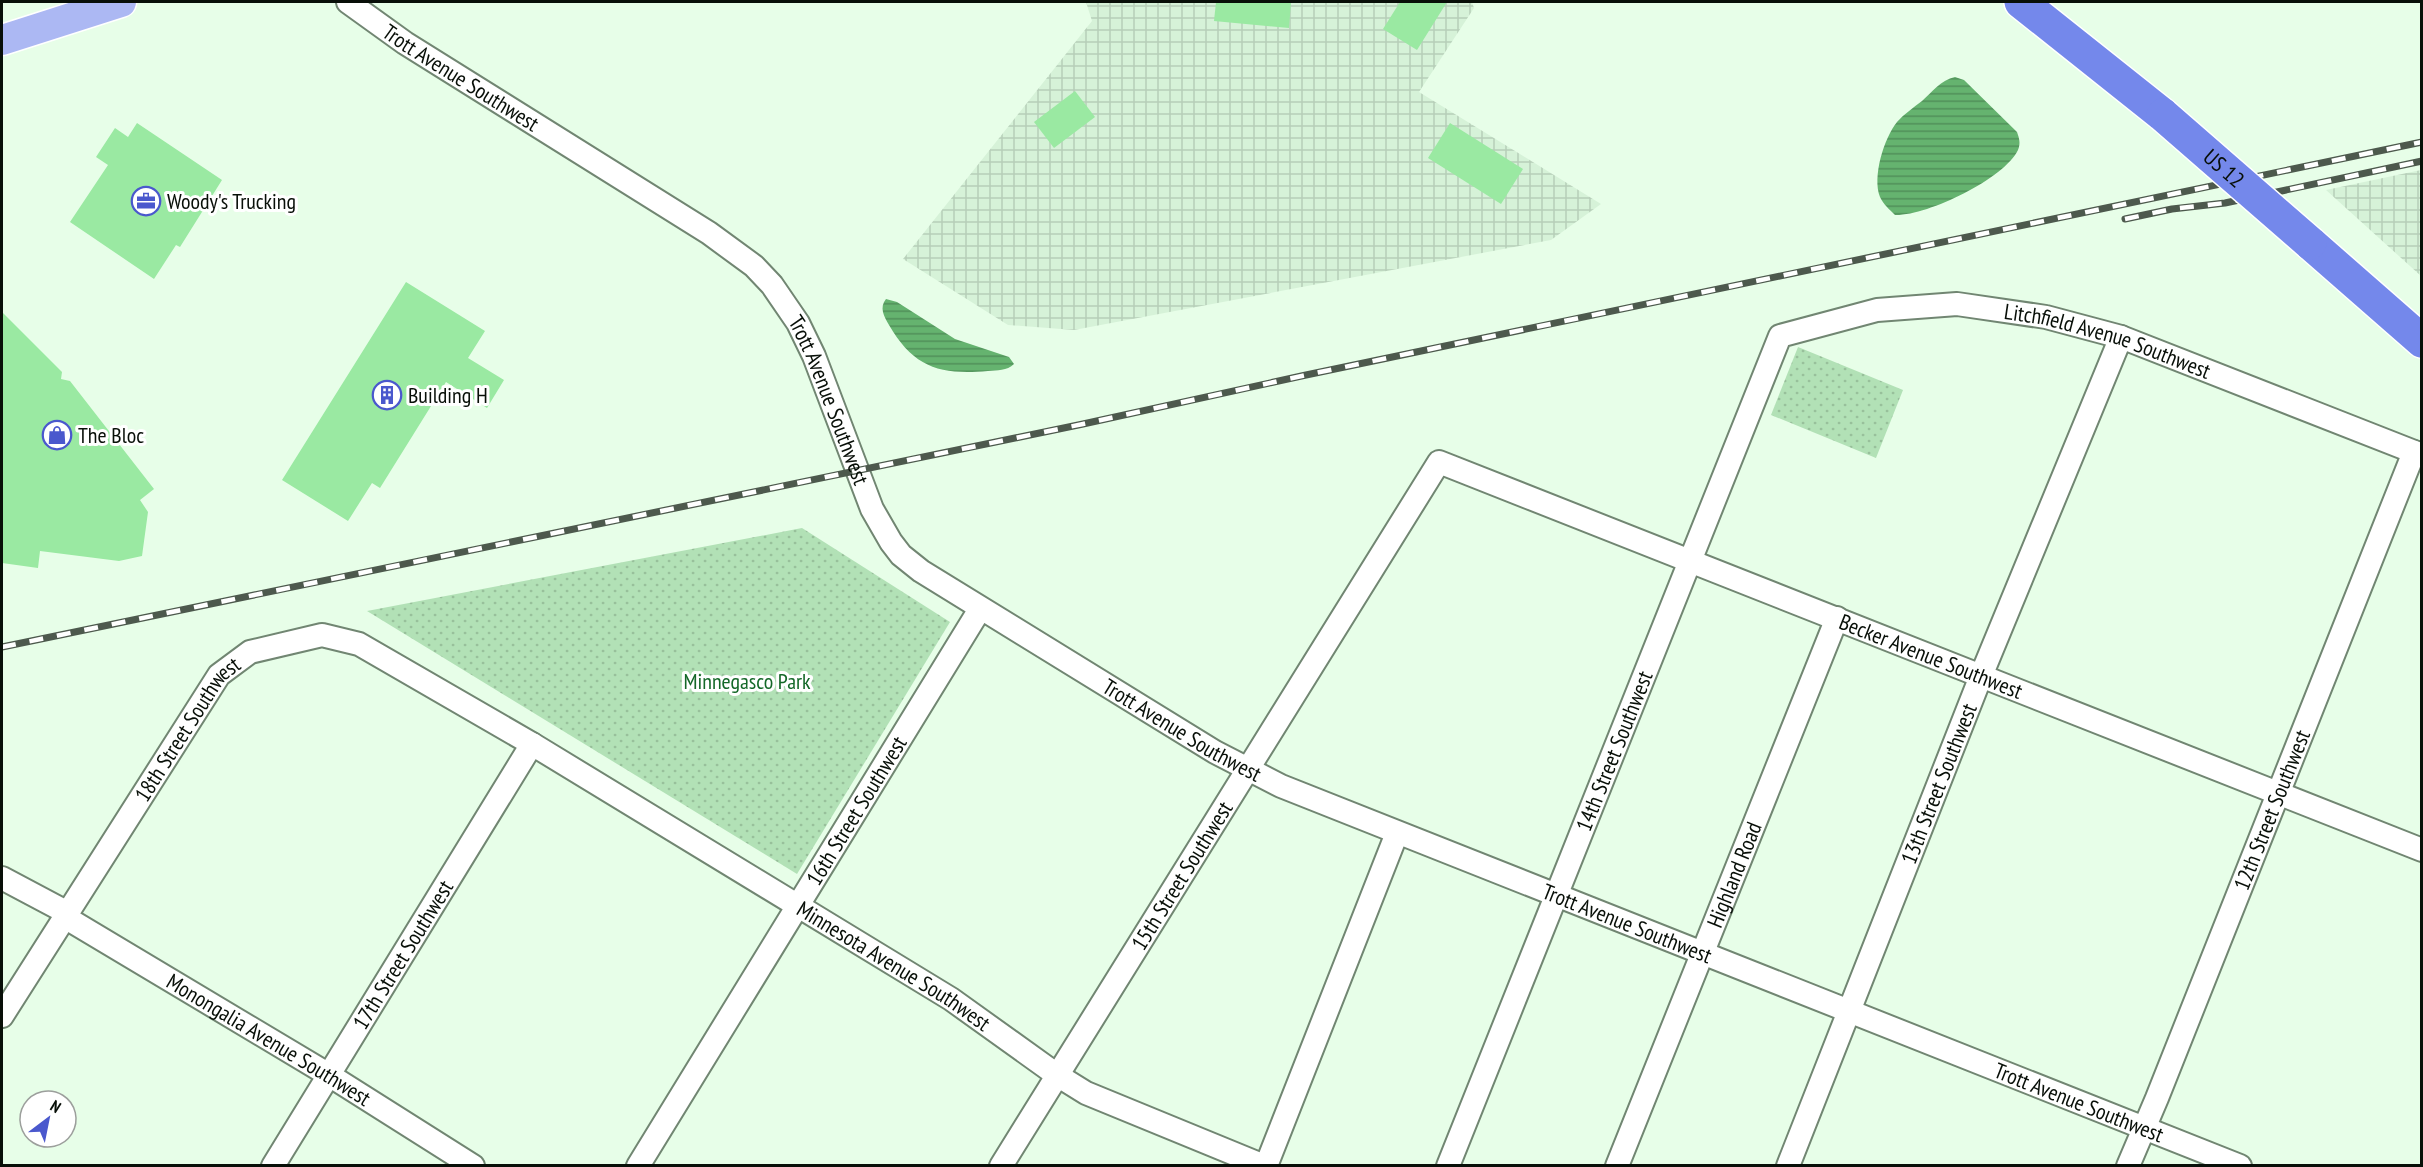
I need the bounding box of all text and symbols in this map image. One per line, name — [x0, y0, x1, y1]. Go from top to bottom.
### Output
street label: Trott Avenue Southwest — [377, 18, 544, 137]
street label: US 12 — [2198, 143, 2250, 194]
office icon: Woody's Trucking — [130, 185, 162, 217]
place label: Woody's Trucking — [167, 187, 296, 215]
street label: Litchfield Avenue Southwest — [2002, 297, 2215, 385]
street label: Trott Avenue Southwest — [783, 310, 875, 489]
building icon: Building H — [371, 379, 403, 411]
place label: Building H — [408, 381, 488, 409]
shop icon: The Bloc — [41, 419, 73, 451]
place label: The Bloc — [78, 421, 144, 449]
street label: Becker Avenue Southwest — [1835, 607, 2027, 705]
street label: 18th Street Southwest — [128, 650, 246, 807]
park label: Minnegasco Park — [683, 667, 811, 695]
street label: 14th Street Southwest — [1569, 667, 1659, 835]
street label: Trott Avenue Southwest — [1098, 672, 1266, 788]
street label: 13th Street Southwest — [1894, 699, 1983, 868]
street label: 12th Street Southwest — [2227, 726, 2316, 894]
street label: 16th Street Southwest — [800, 731, 913, 890]
street label: 15th Street Southwest — [1125, 796, 1238, 955]
street label: Highland Road — [1700, 818, 1768, 931]
street label: 17th Street Southwest — [346, 875, 459, 1034]
street label: Trott Avenue Southwest — [1538, 877, 1716, 969]
street label: Minnesota Avenue Southwest — [792, 895, 996, 1037]
street label: Monongalia Avenue Southwest — [162, 967, 376, 1112]
street label: Trott Avenue Southwest — [1990, 1056, 2168, 1148]
north arrow — [18, 1089, 78, 1149]
text: N — [47, 1096, 65, 1117]

